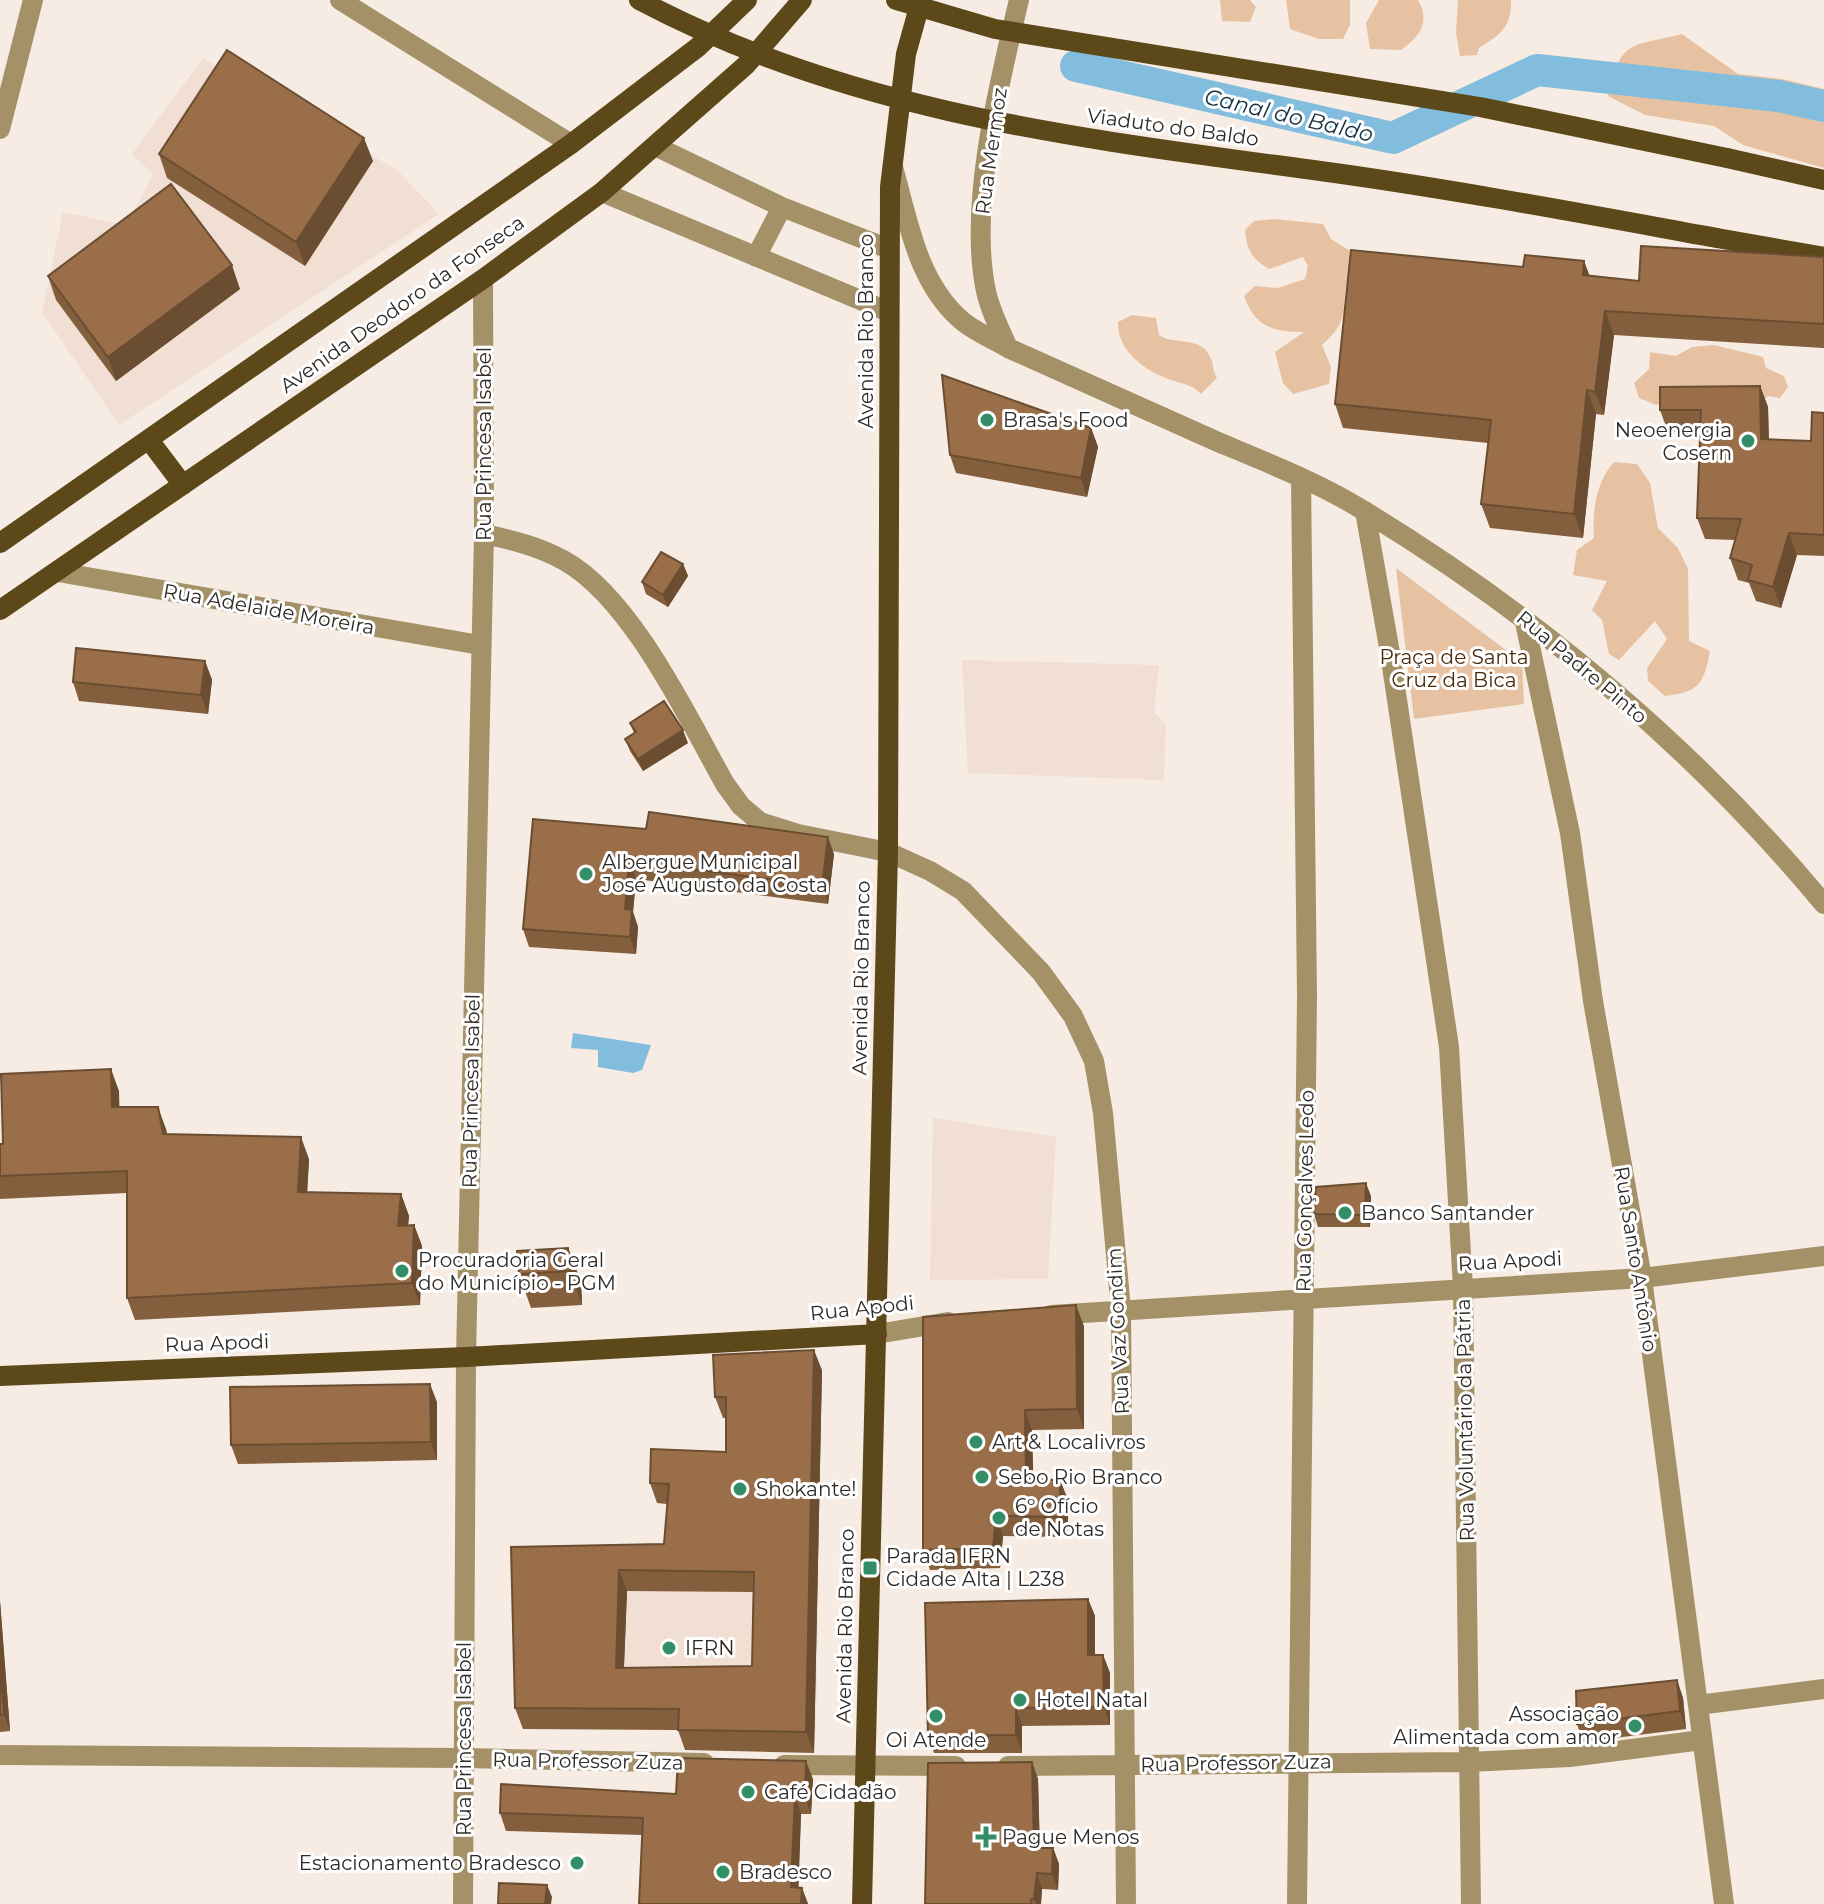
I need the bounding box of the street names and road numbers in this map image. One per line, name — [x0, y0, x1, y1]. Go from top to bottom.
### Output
street label: Rua Mermoz — [970, 86, 1012, 216]
street label: Viaduto do Baldo — [1086, 103, 1260, 151]
street label: Avenida Deodoro da Fonseca — [275, 210, 529, 398]
street label: Avenida Rio Branco — [854, 234, 878, 428]
street label: Rua Princesa Isabel — [472, 347, 496, 541]
street label: Rua Adelaide Moreira — [161, 579, 377, 639]
street label: Rua Padre Pinto — [1512, 605, 1652, 729]
street label: Avenida Rio Branco — [847, 880, 875, 1076]
street label: Rua Princesa Isabel — [457, 994, 485, 1188]
street label: Rua Gonçalves Ledo — [1291, 1090, 1319, 1292]
street label: Rua Santo Antônio — [1609, 1164, 1663, 1354]
street label: Rua Apodi — [1457, 1246, 1563, 1276]
street label: Rua Vaz Gondim — [1102, 1247, 1134, 1415]
street label: Rua Apodi — [809, 1291, 915, 1325]
street label: Rua Voluntário da Pátria — [1451, 1298, 1479, 1542]
street label: Rua Apodi — [164, 1329, 270, 1357]
street label: Avenida Rio Branco — [831, 1528, 859, 1724]
street label: Rua Princesa Isabel — [452, 1642, 476, 1836]
street label: Rua Professor Zuza — [492, 1747, 684, 1775]
street label: Rua Professor Zuza — [1140, 1749, 1332, 1777]

